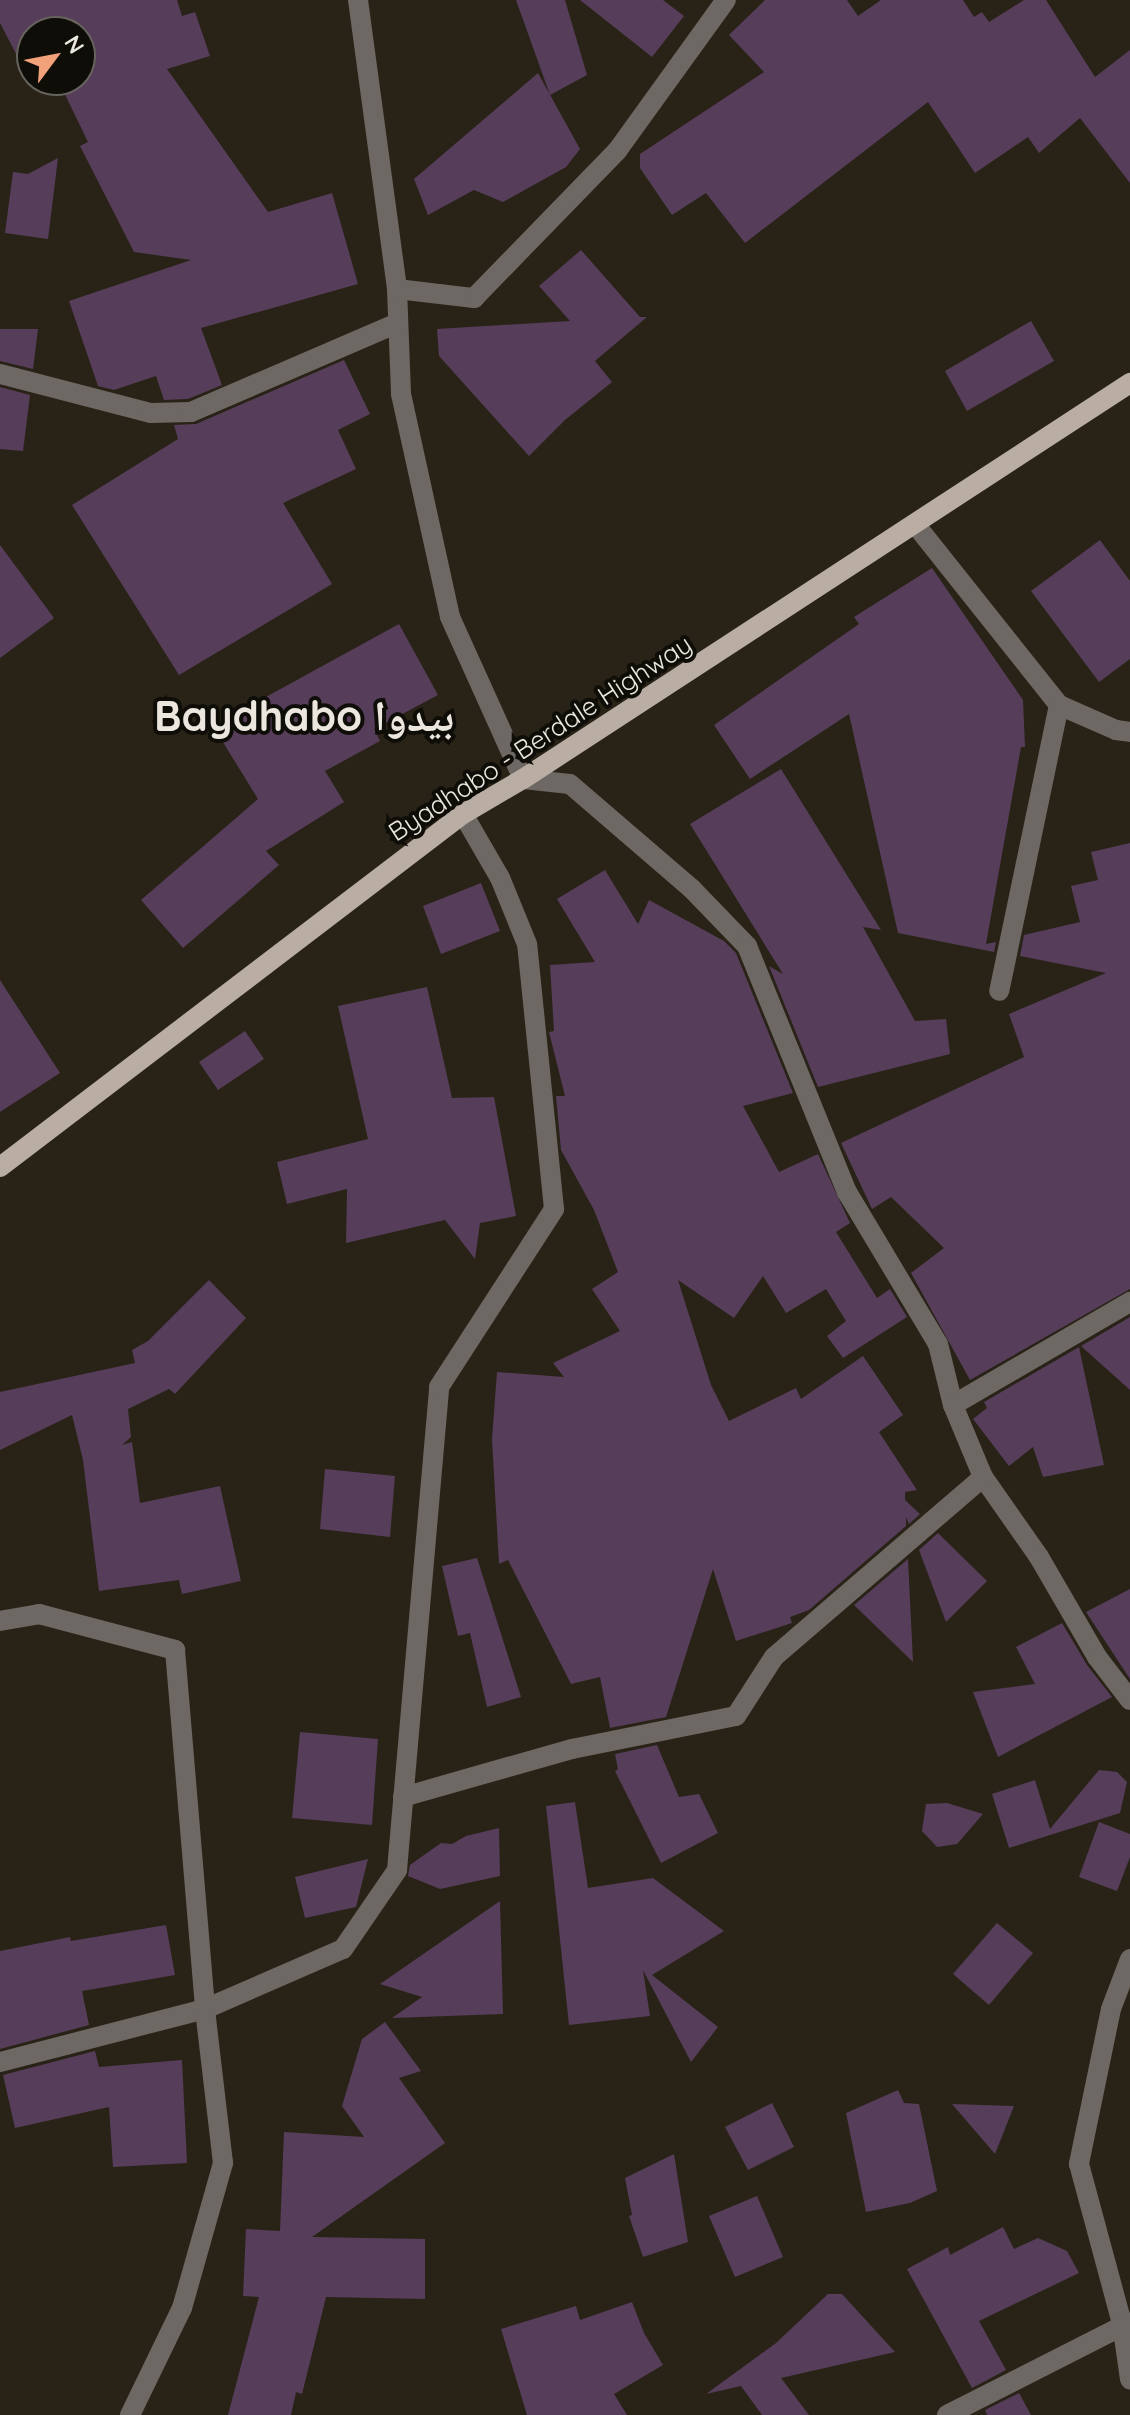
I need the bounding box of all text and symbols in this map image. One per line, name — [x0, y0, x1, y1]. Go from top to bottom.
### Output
north arrow — [16, 16, 96, 96]
text: N — [58, 30, 91, 59]
street label: Byadhabo - Berdale Highway — [383, 628, 697, 848]
district label: Baydhabo بيدوا — [154, 691, 454, 741]

